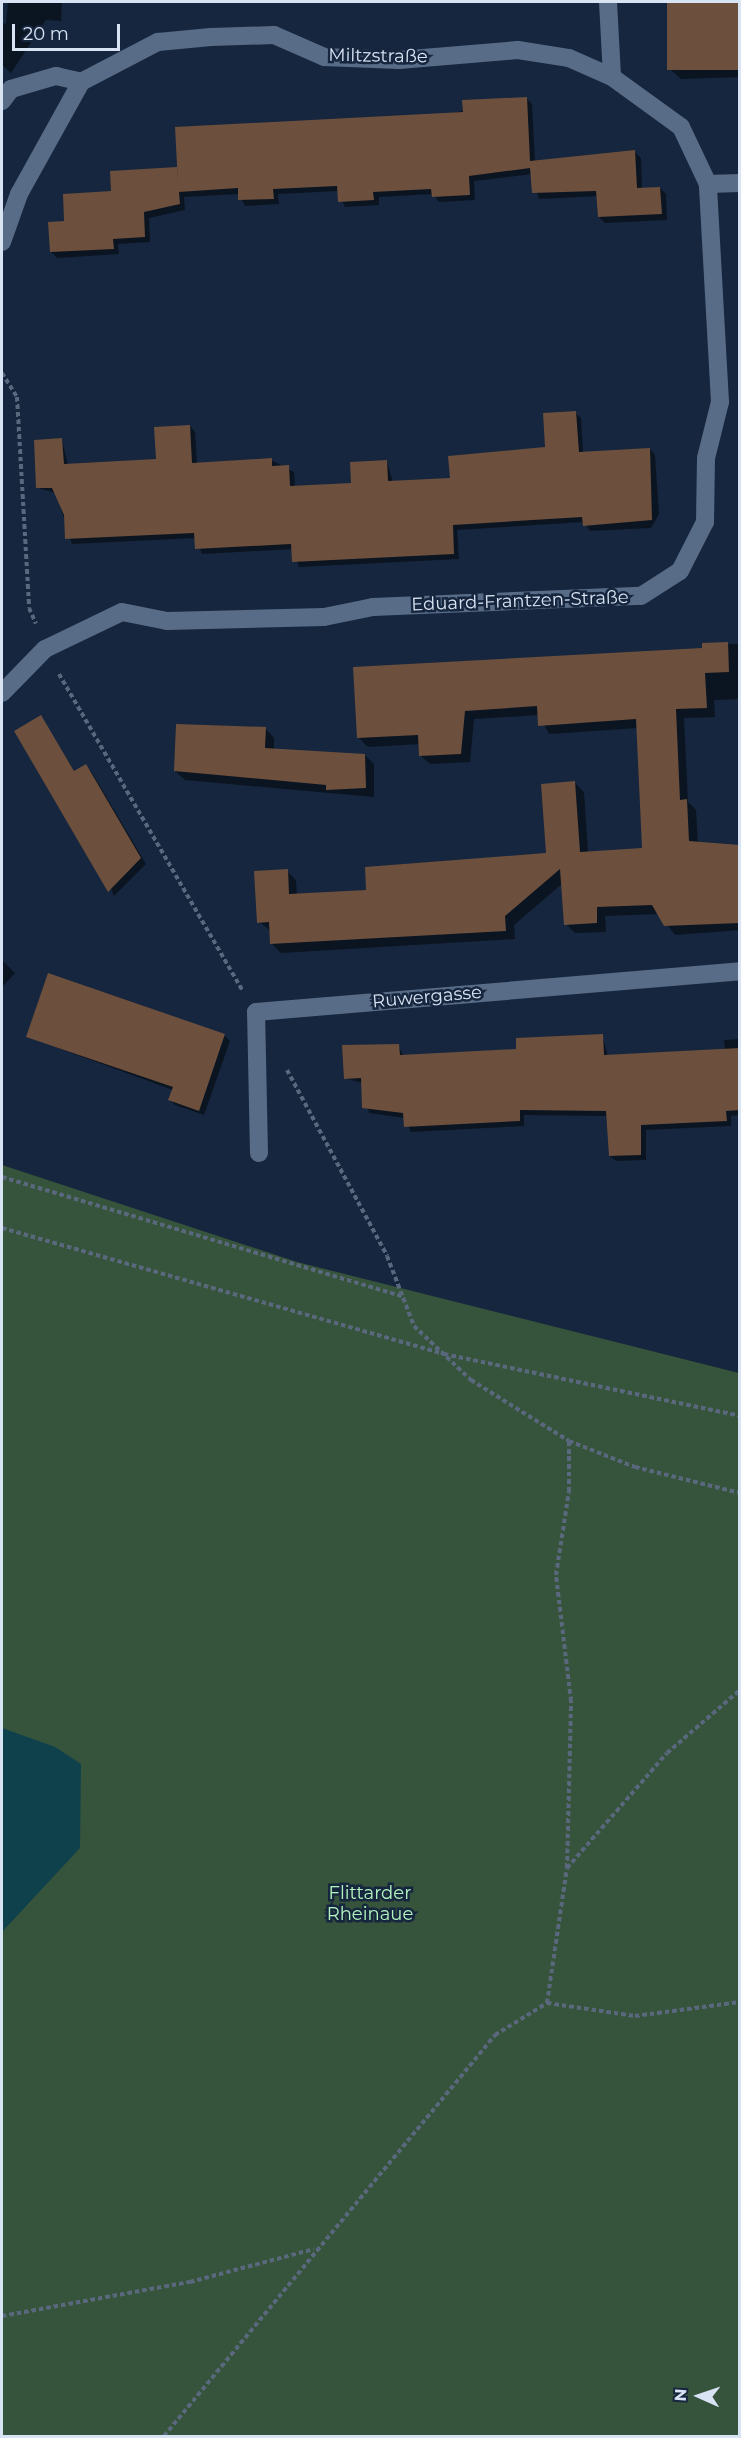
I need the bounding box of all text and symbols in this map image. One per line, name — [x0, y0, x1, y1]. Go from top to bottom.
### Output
scale bar — [15, 12, 123, 50]
text: 20 m — [23, 23, 69, 45]
street label: Miltzstraße — [328, 44, 428, 68]
street label: Eduard-Frantzen-Straße — [411, 586, 629, 616]
street label: Ruwergasse — [371, 981, 483, 1013]
park label: Flittarder Rheinaue — [327, 1883, 413, 1926]
north arrow — [669, 2366, 729, 2426]
text: N — [671, 2388, 690, 2402]

